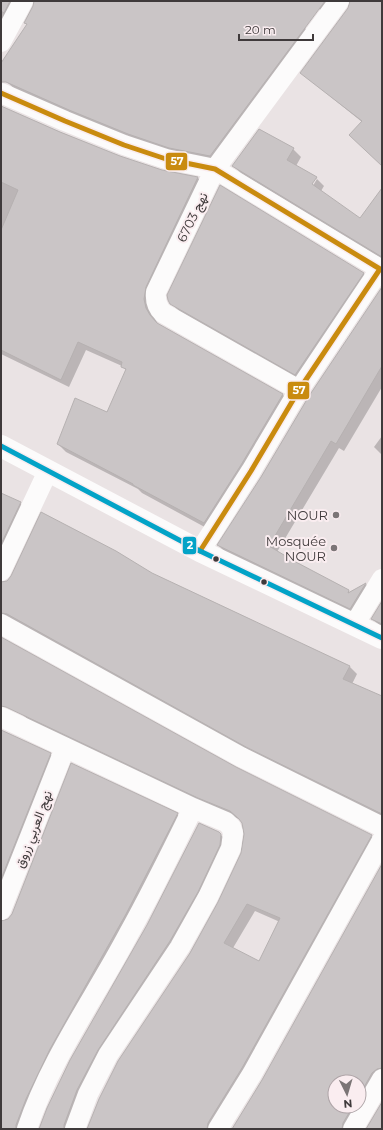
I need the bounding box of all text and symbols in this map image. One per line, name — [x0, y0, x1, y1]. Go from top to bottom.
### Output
scale bar — [239, 16, 313, 42]
text: 20 m — [245, 22, 276, 37]
line badge: 57 — [165, 152, 188, 171]
text: 57 — [170, 154, 184, 168]
street label: نهج 6703 — [173, 189, 213, 245]
line badge: 57 — [287, 381, 310, 400]
text: 57 — [292, 383, 306, 397]
place label: NOUR — [287, 507, 328, 523]
marker: NOUR — [331, 510, 341, 520]
place label: Mosquée NOUR — [266, 533, 326, 564]
line badge: 2 — [182, 536, 197, 555]
text: 2 — [187, 538, 194, 552]
marker: Mosquée NOUR — [329, 543, 339, 553]
unlabelled marker — [211, 554, 221, 564]
unlabelled marker — [259, 577, 269, 587]
street label: نهج العربي زروق — [11, 788, 58, 871]
north arrow — [327, 1074, 367, 1114]
text: N — [343, 1097, 353, 1111]

